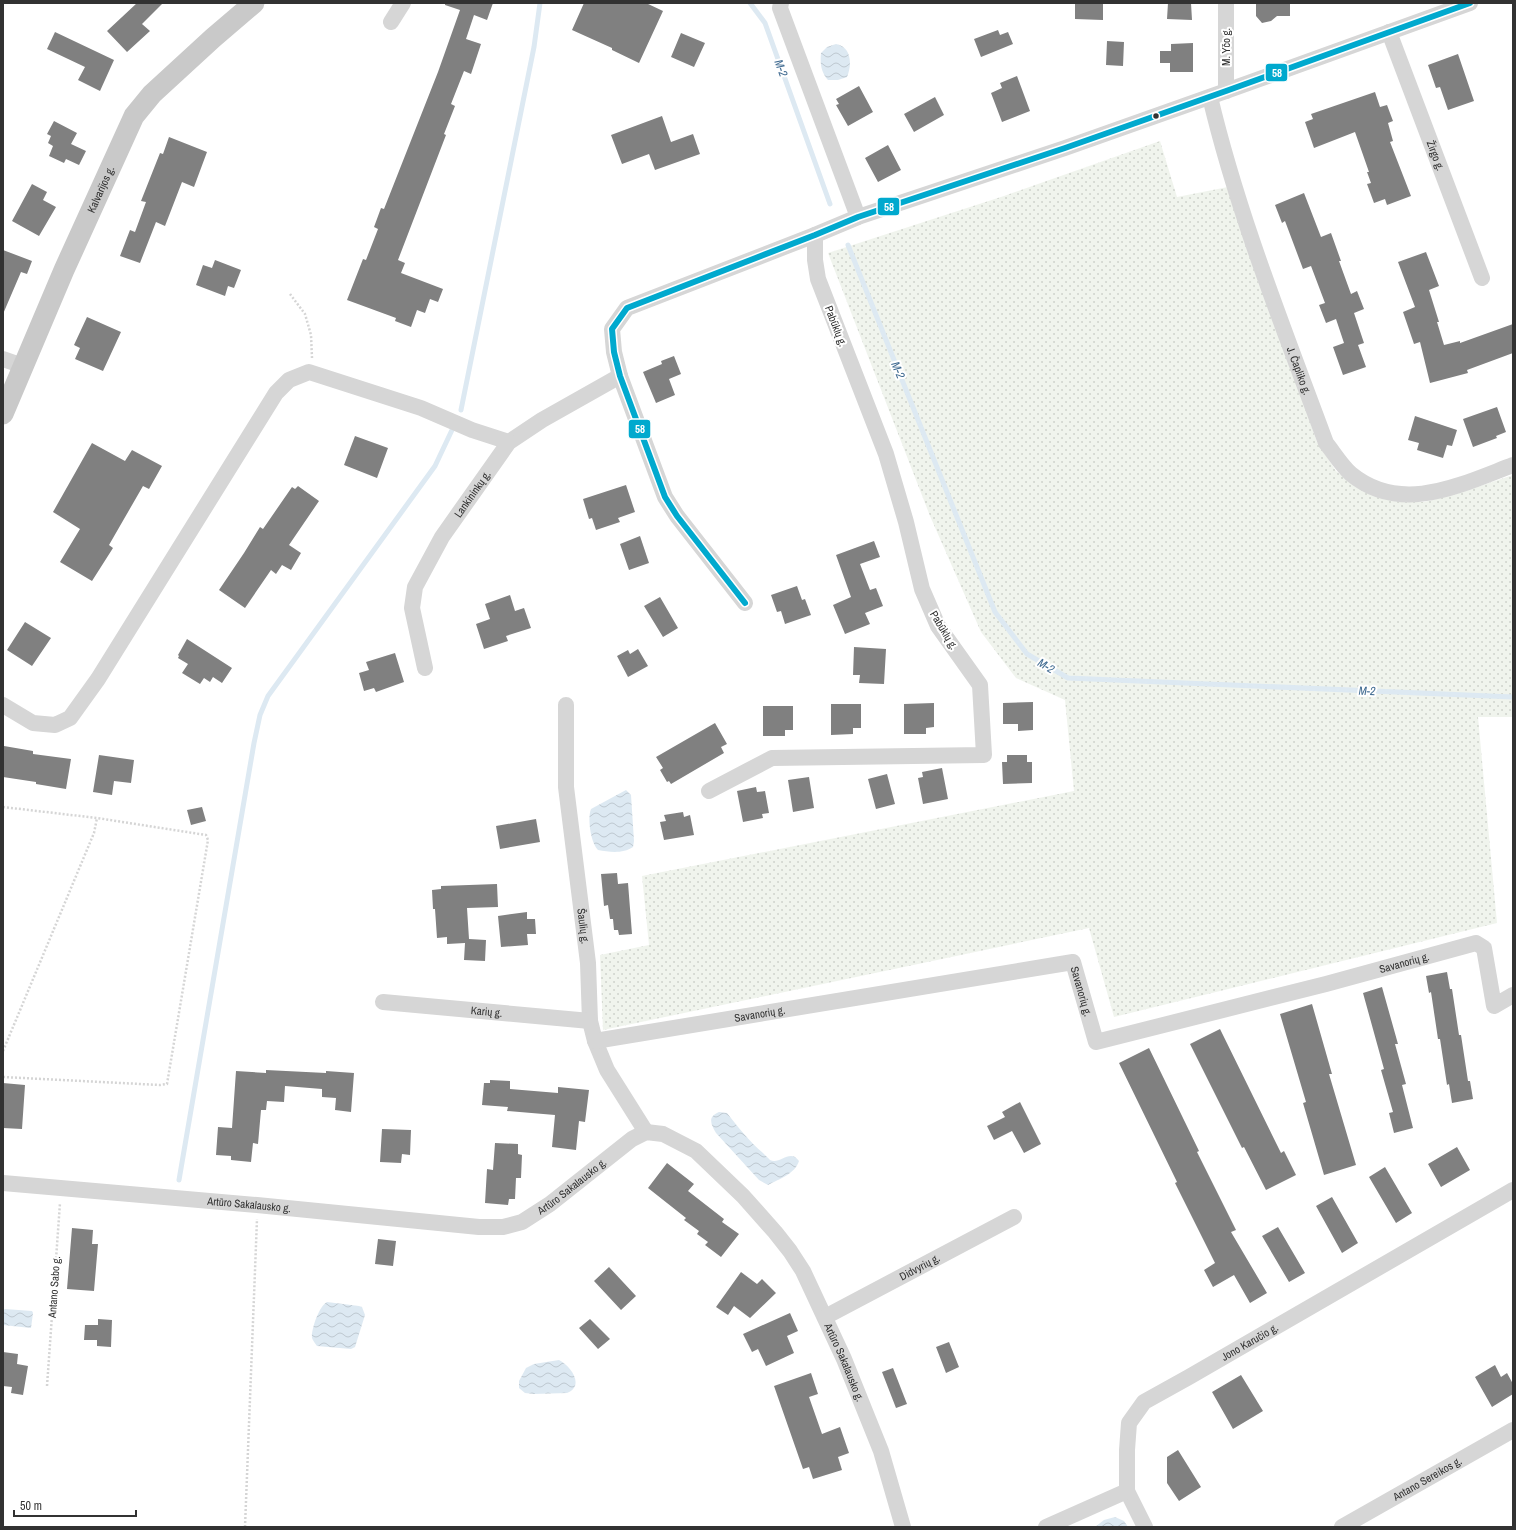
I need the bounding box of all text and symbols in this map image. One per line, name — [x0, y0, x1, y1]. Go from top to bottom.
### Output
street label: M. Yčo g. — [1219, 28, 1233, 66]
water label: M-2 — [771, 57, 792, 79]
line badge: 58 — [1265, 63, 1288, 82]
text: 58 — [1272, 66, 1282, 80]
unlabelled marker — [1151, 111, 1161, 121]
street label: Žirgo g. — [1424, 138, 1448, 173]
street label: Kalvarijos g. — [84, 164, 117, 215]
line badge: 58 — [877, 197, 900, 216]
text: 58 — [884, 200, 894, 214]
street label: Pabūklų g. — [822, 304, 850, 348]
street label: J. Čapliko g. — [1284, 345, 1314, 397]
water label: M-2 — [887, 359, 909, 381]
line badge: 58 — [628, 419, 651, 439]
text: 58 — [635, 422, 645, 436]
street label: Lankininkų g. — [451, 468, 494, 520]
street label: Pabūklų g. — [927, 608, 961, 652]
water label: M-2 — [1035, 655, 1058, 677]
water label: M-2 — [1358, 683, 1376, 699]
street label: Šaulių g. — [574, 907, 593, 945]
street label: Savanorių g. — [1378, 949, 1431, 976]
street label: Savanorių g. — [1068, 965, 1095, 1018]
street label: Karių g. — [470, 1003, 503, 1020]
street label: Savanorių g. — [733, 1003, 786, 1025]
street label: Artūro Sakalausko g. — [534, 1155, 609, 1218]
street label: Artūro Sakalausko g. — [206, 1194, 292, 1215]
street label: Didvyrių g. — [897, 1251, 942, 1283]
street label: Antano Sabo g. — [45, 1255, 63, 1320]
street label: Artūro Sakalausko g. — [821, 1320, 867, 1403]
street label: Jono Karučio g. — [1219, 1320, 1281, 1364]
street label: Antano Sereikos g. — [1389, 1454, 1464, 1504]
scale bar — [14, 1492, 136, 1518]
text: 50 m — [20, 1498, 42, 1514]

